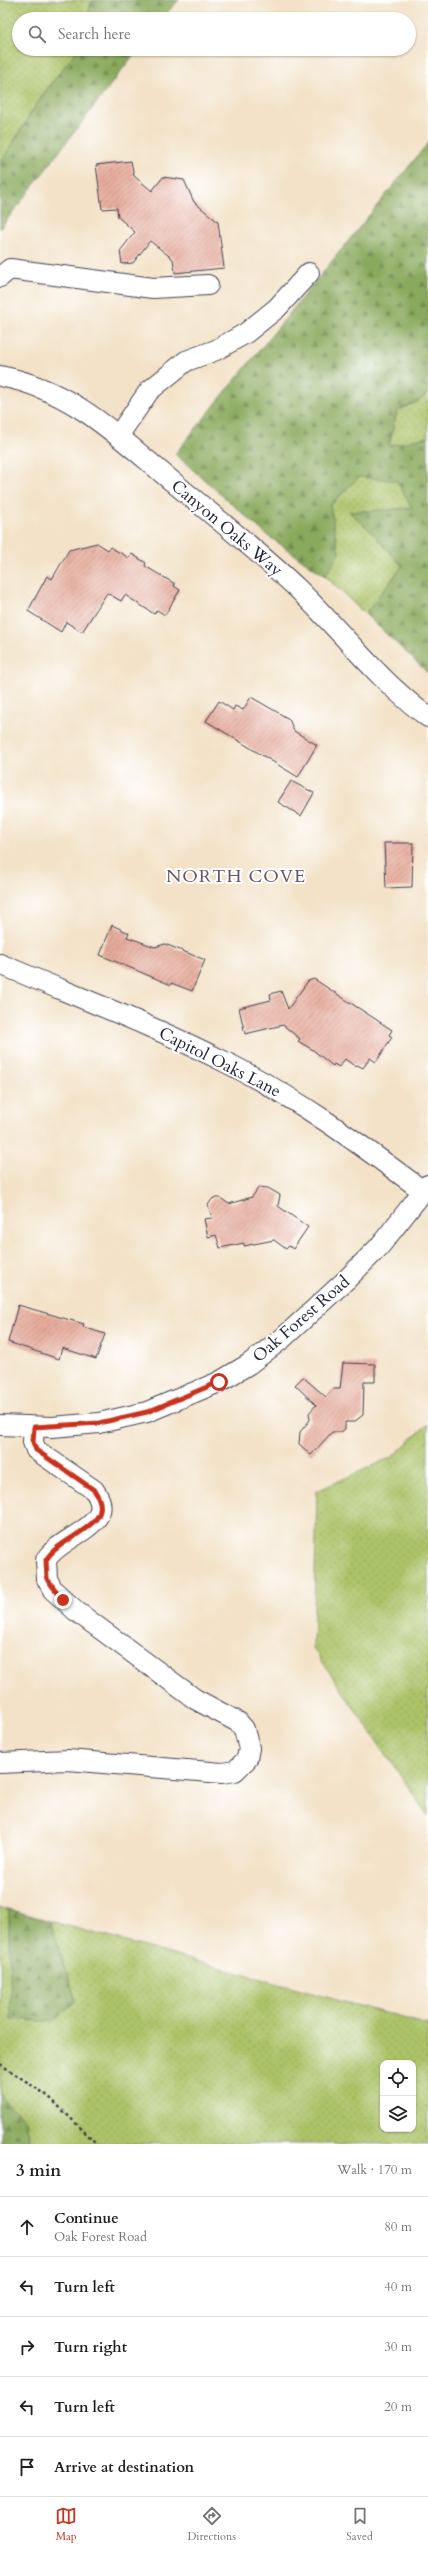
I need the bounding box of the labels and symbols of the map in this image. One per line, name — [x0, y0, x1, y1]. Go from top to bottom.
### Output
street label: Canyon Oaks Way — [166, 475, 288, 581]
district label: NORTH COVE — [166, 864, 306, 889]
street label: Capitol Oaks Lane — [155, 1021, 285, 1103]
street label: Oak Forest Road — [248, 1270, 354, 1368]
route start — [210, 1373, 228, 1391]
route end — [54, 1591, 72, 1609]

